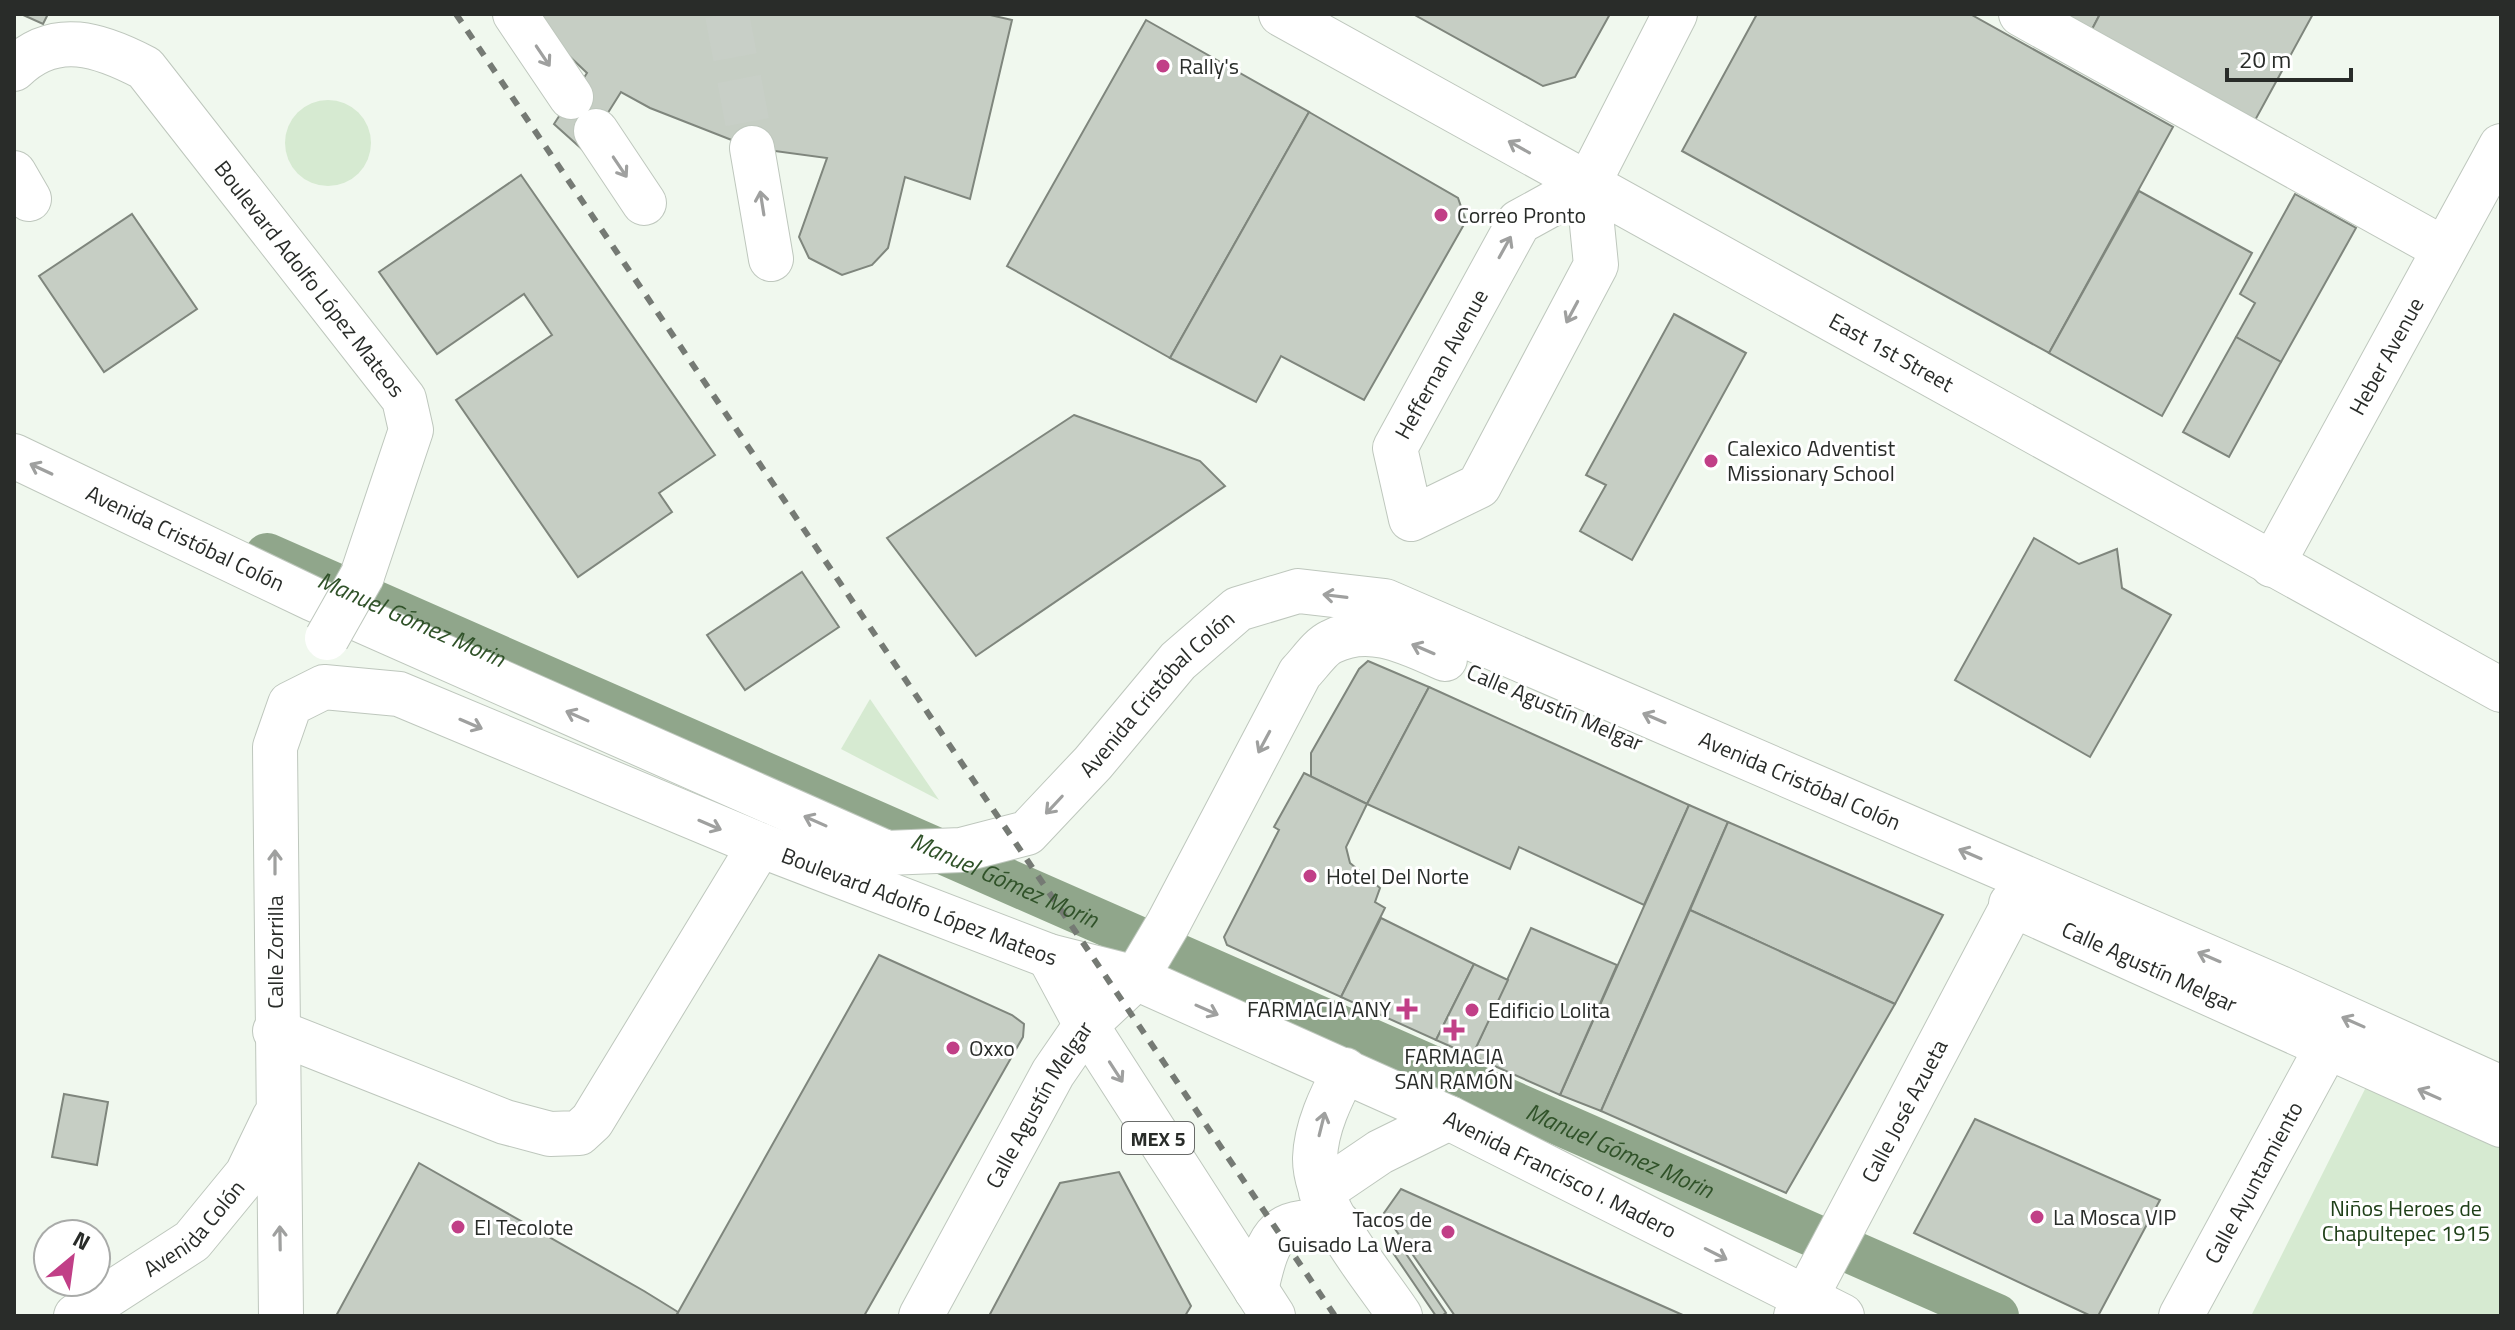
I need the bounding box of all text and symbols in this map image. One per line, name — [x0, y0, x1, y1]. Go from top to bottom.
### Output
scale bar — [2227, 32, 2351, 82]
text: 20 m — [2239, 41, 2291, 77]
one-way arrow — [535, 44, 552, 66]
place label: Rally's — [1179, 49, 1239, 83]
marker: Rally's — [1154, 57, 1172, 75]
one-way arrow — [1508, 138, 1532, 154]
street label: Boulevard Adolfo López Mateos — [206, 153, 414, 405]
one-way arrow — [612, 155, 628, 178]
one-way arrow — [753, 191, 768, 217]
place label: Correo Pronto — [1457, 198, 1586, 232]
marker: Correo Pronto — [1432, 206, 1450, 224]
one-way arrow — [1498, 236, 1513, 260]
street label: Heffernan Avenue — [1386, 283, 1496, 445]
street label: Heber Avenue — [2340, 291, 2432, 421]
one-way arrow — [1563, 299, 1579, 323]
street label: East 1st Street — [1823, 304, 1960, 401]
place label: Calexico Adventist Missionary School — [1727, 431, 1895, 490]
marker: Calexico Adventist Missionary School — [1702, 452, 1720, 470]
one-way arrow — [29, 461, 53, 476]
street label: Avenida Cristóbal Colón — [80, 476, 291, 600]
water label: Manuel Gómez Morin — [312, 562, 512, 676]
one-way arrow — [1322, 588, 1348, 603]
street label: Avenida Cristóbal Colón — [1071, 602, 1242, 785]
one-way arrow — [1411, 641, 1436, 656]
street label: Calle Agustín Melgar — [1461, 654, 1649, 760]
one-way arrow — [565, 708, 590, 723]
one-way arrow — [1642, 709, 1667, 724]
one-way arrow — [458, 718, 482, 733]
street label: Avenida Cristóbal Colón — [1694, 722, 1906, 839]
one-way arrow — [1255, 730, 1271, 753]
one-way arrow — [1044, 795, 1063, 815]
one-way arrow — [803, 813, 828, 828]
one-way arrow — [697, 818, 722, 833]
water label: Manuel Gómez Morin — [905, 822, 1105, 937]
street label: Boulevard Adolfo López Mateos — [777, 838, 1061, 974]
one-way arrow — [1958, 846, 1983, 861]
one-way arrow — [267, 849, 283, 876]
place label: Hotel Del Norte — [1326, 859, 1469, 893]
marker: Hotel Del Norte — [1301, 867, 1319, 885]
street label: Calle Zorrilla — [258, 895, 292, 1009]
street label: Calle Agustín Melgar — [2056, 912, 2243, 1021]
one-way arrow — [2197, 949, 2221, 964]
place label: FARMACIA ANY — [1247, 992, 1391, 1026]
place label: Edificio Lolita — [1488, 993, 1610, 1027]
marker: FARMACIA ANY — [1398, 1000, 1416, 1018]
marker: Edificio Lolita — [1463, 1001, 1481, 1019]
one-way arrow — [1194, 1003, 1219, 1018]
street label: Calle Agustín Melgar — [976, 1014, 1101, 1195]
one-way arrow — [2341, 1014, 2366, 1029]
marker: FARMACIA SAN RAMÓN — [1445, 1021, 1463, 1039]
place label: Oxxo — [969, 1031, 1015, 1065]
street label: Calle José Azueta — [1852, 1033, 1956, 1189]
marker: Oxxo — [944, 1039, 962, 1057]
place label: FARMACIA SAN RAMÓN — [1395, 1039, 1513, 1098]
one-way arrow — [1108, 1061, 1124, 1083]
one-way arrow — [2418, 1085, 2442, 1100]
water label: Manuel Gómez Morin — [1520, 1093, 1720, 1208]
street label: Calle Ayuntamiento — [2196, 1095, 2311, 1270]
street label: Avenida Francisco I. Madero — [1438, 1101, 1683, 1247]
one-way arrow — [1316, 1112, 1331, 1137]
road number: MEX 5 — [1122, 1122, 1194, 1154]
street label: Avenida Colón — [136, 1172, 253, 1285]
park label: Niños Heroes de Chapultepec 1915 — [2322, 1191, 2490, 1250]
place label: La Mosca VIP — [2053, 1200, 2176, 1234]
place label: Tacos de Guisado La Wera — [1277, 1202, 1432, 1261]
marker: La Mosca VIP — [2028, 1208, 2046, 1226]
place label: El Tecolote — [474, 1210, 573, 1244]
north arrow — [32, 1218, 112, 1298]
marker: El Tecolote — [449, 1218, 467, 1236]
text: N — [67, 1222, 97, 1259]
marker: Tacos de Guisado La Wera — [1439, 1223, 1457, 1241]
one-way arrow — [272, 1225, 288, 1252]
one-way arrow — [1703, 1247, 1727, 1262]

